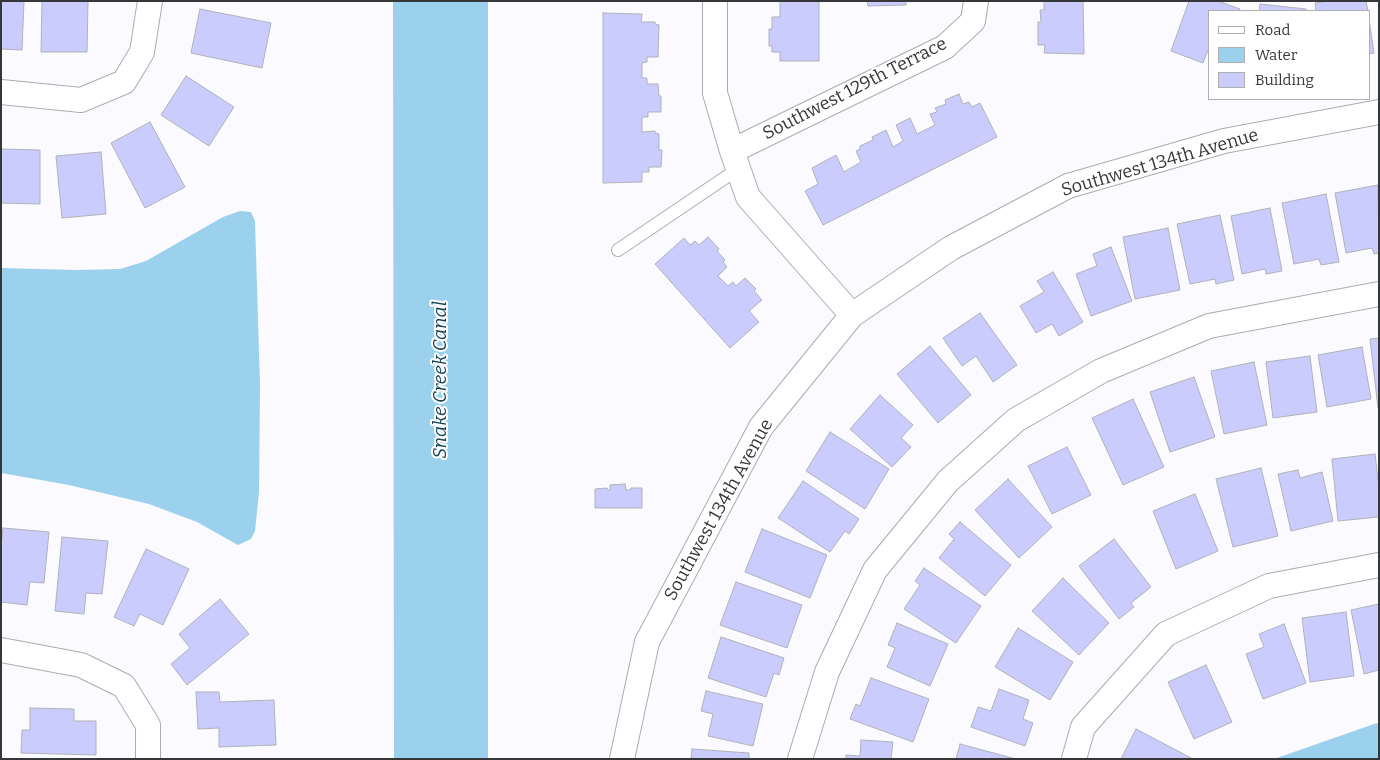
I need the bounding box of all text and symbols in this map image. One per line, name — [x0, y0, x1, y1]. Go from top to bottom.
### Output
legend — [1208, 10, 1370, 100]
text: Road — [1255, 21, 1290, 39]
street label: Southwest 129th Terrace — [759, 33, 951, 145]
text: Water — [1255, 46, 1297, 64]
text: Building — [1255, 71, 1314, 89]
street label: Southwest 134th Avenue — [1059, 124, 1261, 202]
water label: Snake Creek Canal — [430, 301, 452, 459]
street label: Southwest 134th Avenue — [660, 415, 778, 605]

